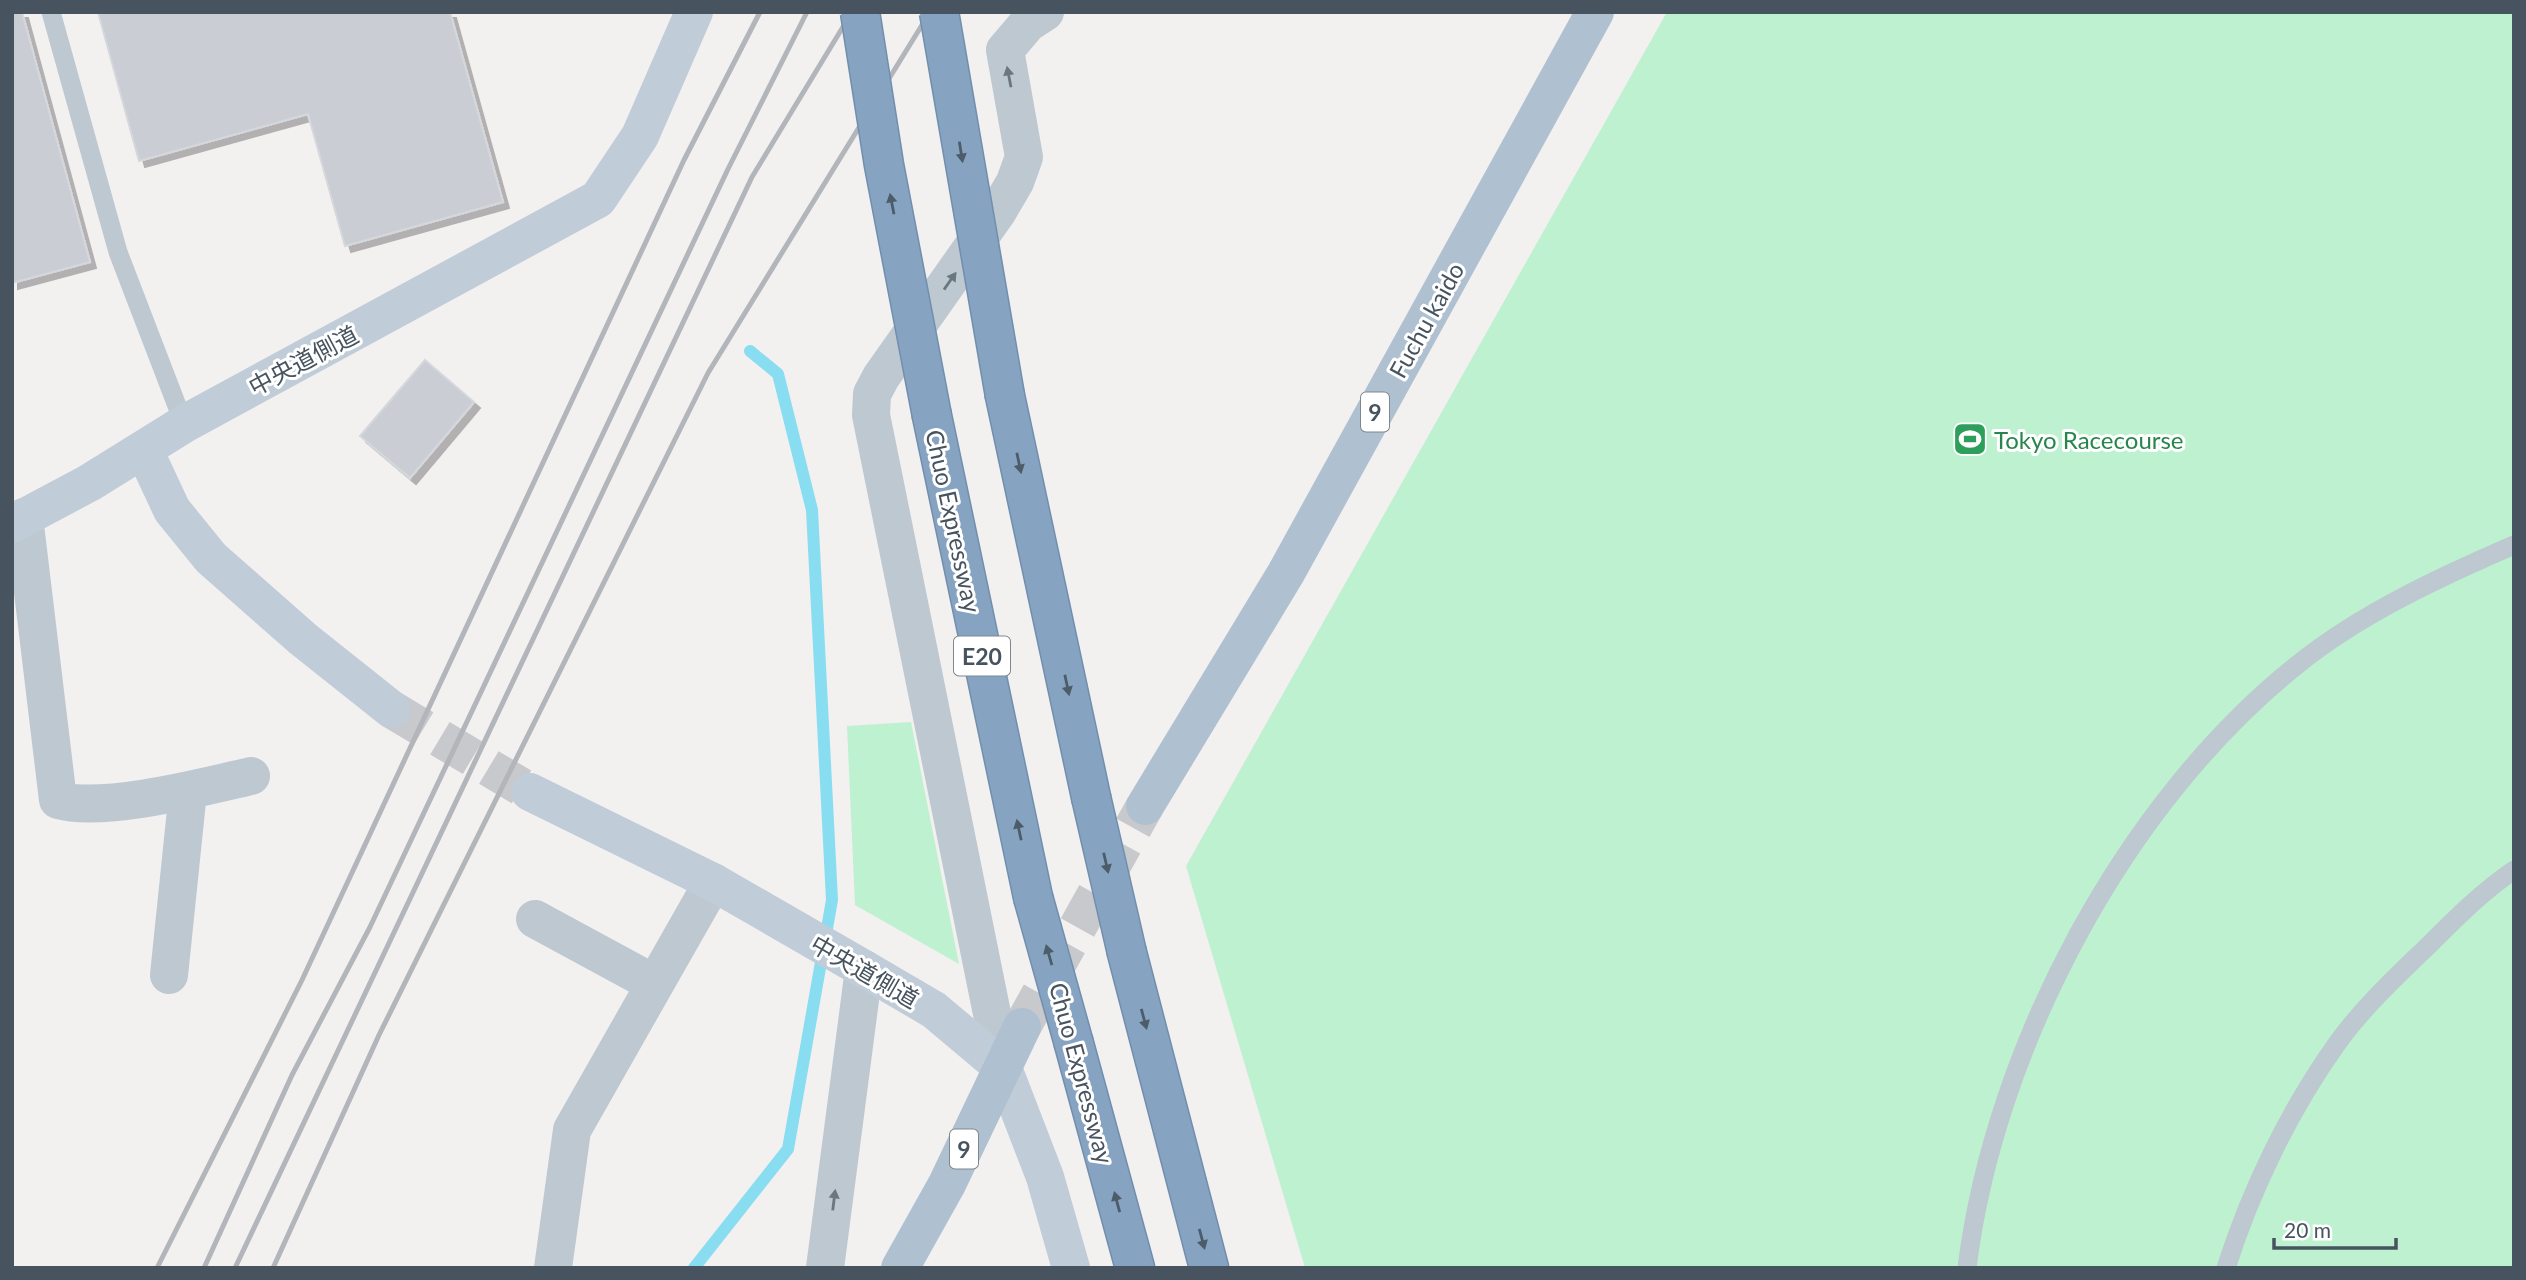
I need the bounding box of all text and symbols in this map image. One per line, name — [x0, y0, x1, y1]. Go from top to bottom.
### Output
one-way arrow — [1003, 66, 1014, 88]
one-way arrow — [956, 141, 967, 163]
one-way arrow — [886, 193, 897, 215]
street label: Fuchu kaido — [1382, 257, 1470, 383]
one-way arrow — [943, 272, 957, 290]
street label: 中央道側道 — [243, 319, 363, 401]
road number: 9 — [1361, 392, 1389, 432]
sports icon: Tokyo Racecourse — [1951, 420, 1989, 458]
place label: Tokyo Racecourse — [1994, 425, 2184, 454]
street label: Chuo Expressway — [920, 427, 988, 616]
one-way arrow — [1013, 452, 1024, 474]
road number: E20 — [954, 636, 1010, 676]
one-way arrow — [1061, 674, 1072, 696]
one-way arrow — [1013, 819, 1024, 841]
one-way arrow — [1101, 852, 1112, 874]
street label: 中央道側道 — [806, 928, 924, 1014]
one-way arrow — [1043, 944, 1054, 966]
street label: Chuo Expressway — [1044, 979, 1120, 1167]
one-way arrow — [1140, 1009, 1150, 1030]
road number: 9 — [950, 1130, 978, 1168]
one-way arrow — [829, 1189, 840, 1211]
one-way arrow — [1111, 1191, 1122, 1213]
scale bar — [2274, 1206, 2396, 1250]
text: 20 m — [2284, 1217, 2331, 1242]
one-way arrow — [1197, 1228, 1208, 1250]

